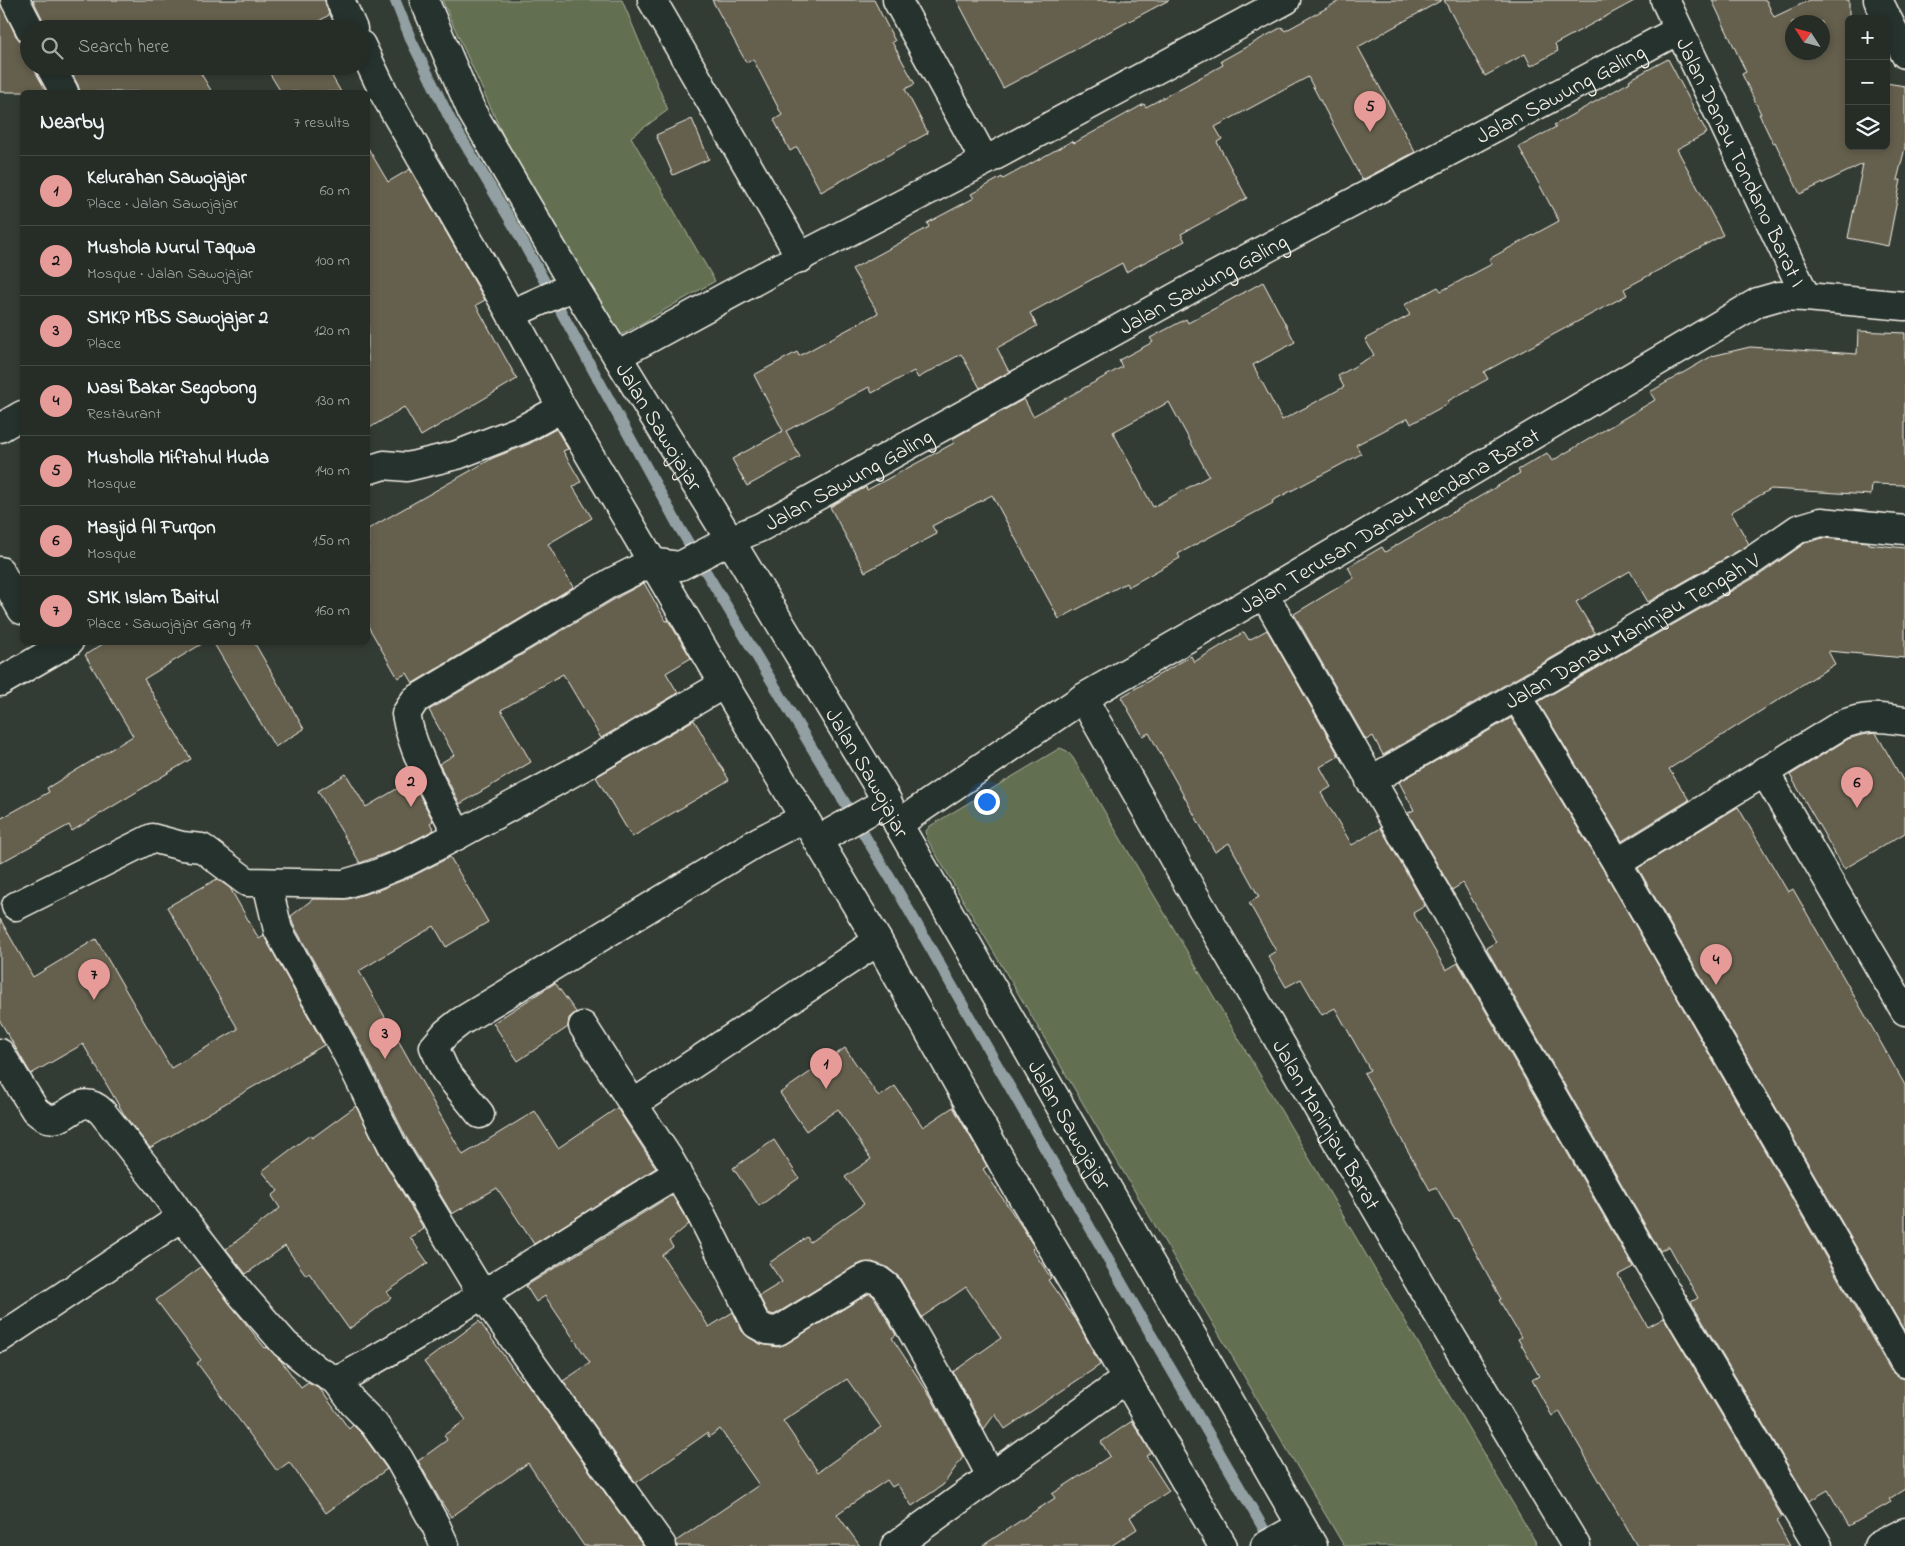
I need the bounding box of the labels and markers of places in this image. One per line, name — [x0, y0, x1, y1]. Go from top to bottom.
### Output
pin: 5 — [1354, 91, 1386, 132]
pin: 2 — [395, 766, 427, 807]
pin: 6 — [1841, 767, 1873, 808]
pin: 4 — [1700, 944, 1732, 985]
pin: 7 — [78, 959, 110, 1000]
pin: 3 — [369, 1018, 401, 1059]
pin: 1 — [810, 1048, 842, 1089]

